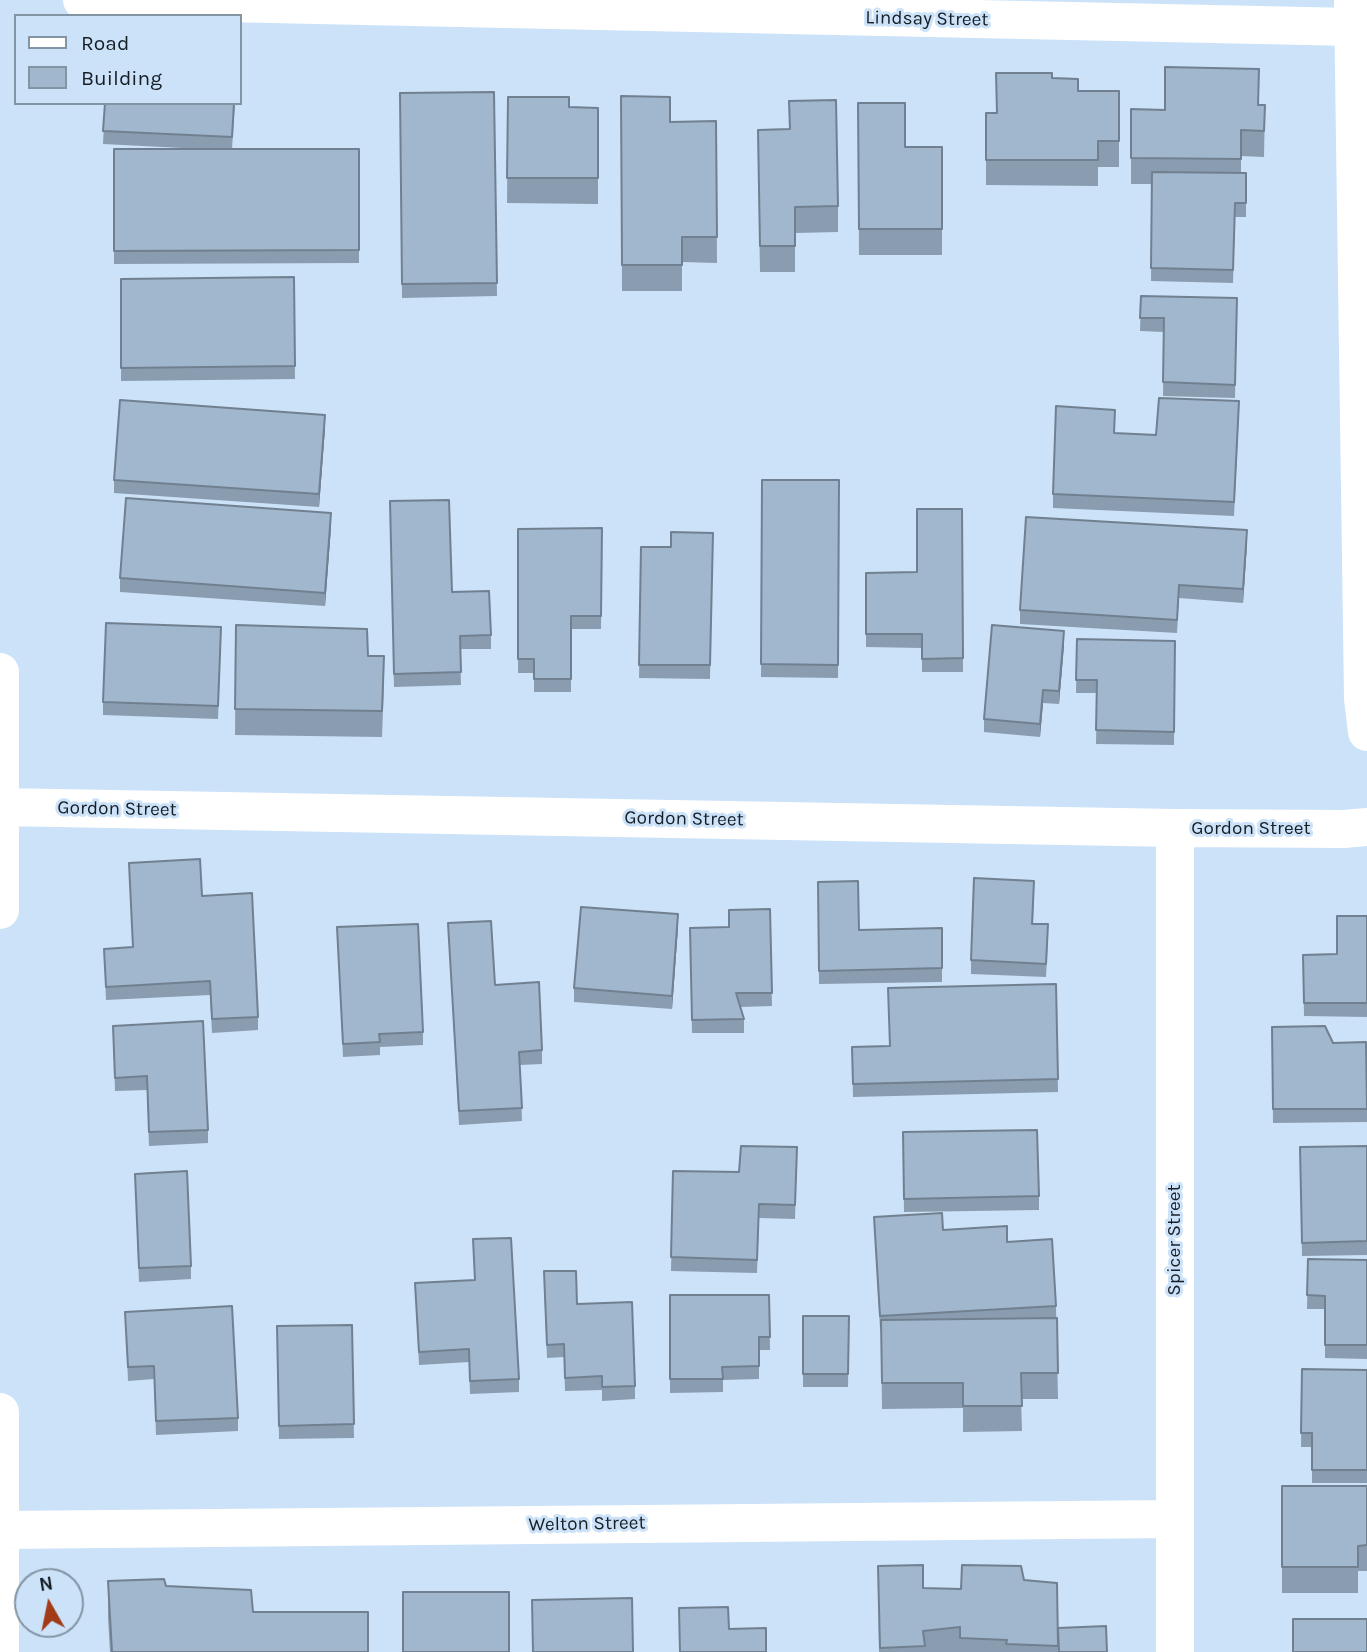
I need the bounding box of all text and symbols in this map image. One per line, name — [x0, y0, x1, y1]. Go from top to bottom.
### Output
street label: Lindsay Street — [865, 7, 989, 31]
legend — [14, 14, 242, 105]
text: Road — [81, 31, 129, 55]
text: Building — [81, 66, 162, 90]
street label: Gordon Street — [57, 797, 177, 821]
street label: Gordon Street — [624, 807, 744, 831]
street label: Gordon Street — [1191, 818, 1311, 840]
street label: Spicer Street — [1164, 1184, 1186, 1296]
street label: Welton Street — [528, 1512, 646, 1536]
north arrow — [14, 1568, 84, 1638]
text: N — [38, 1572, 54, 1596]

